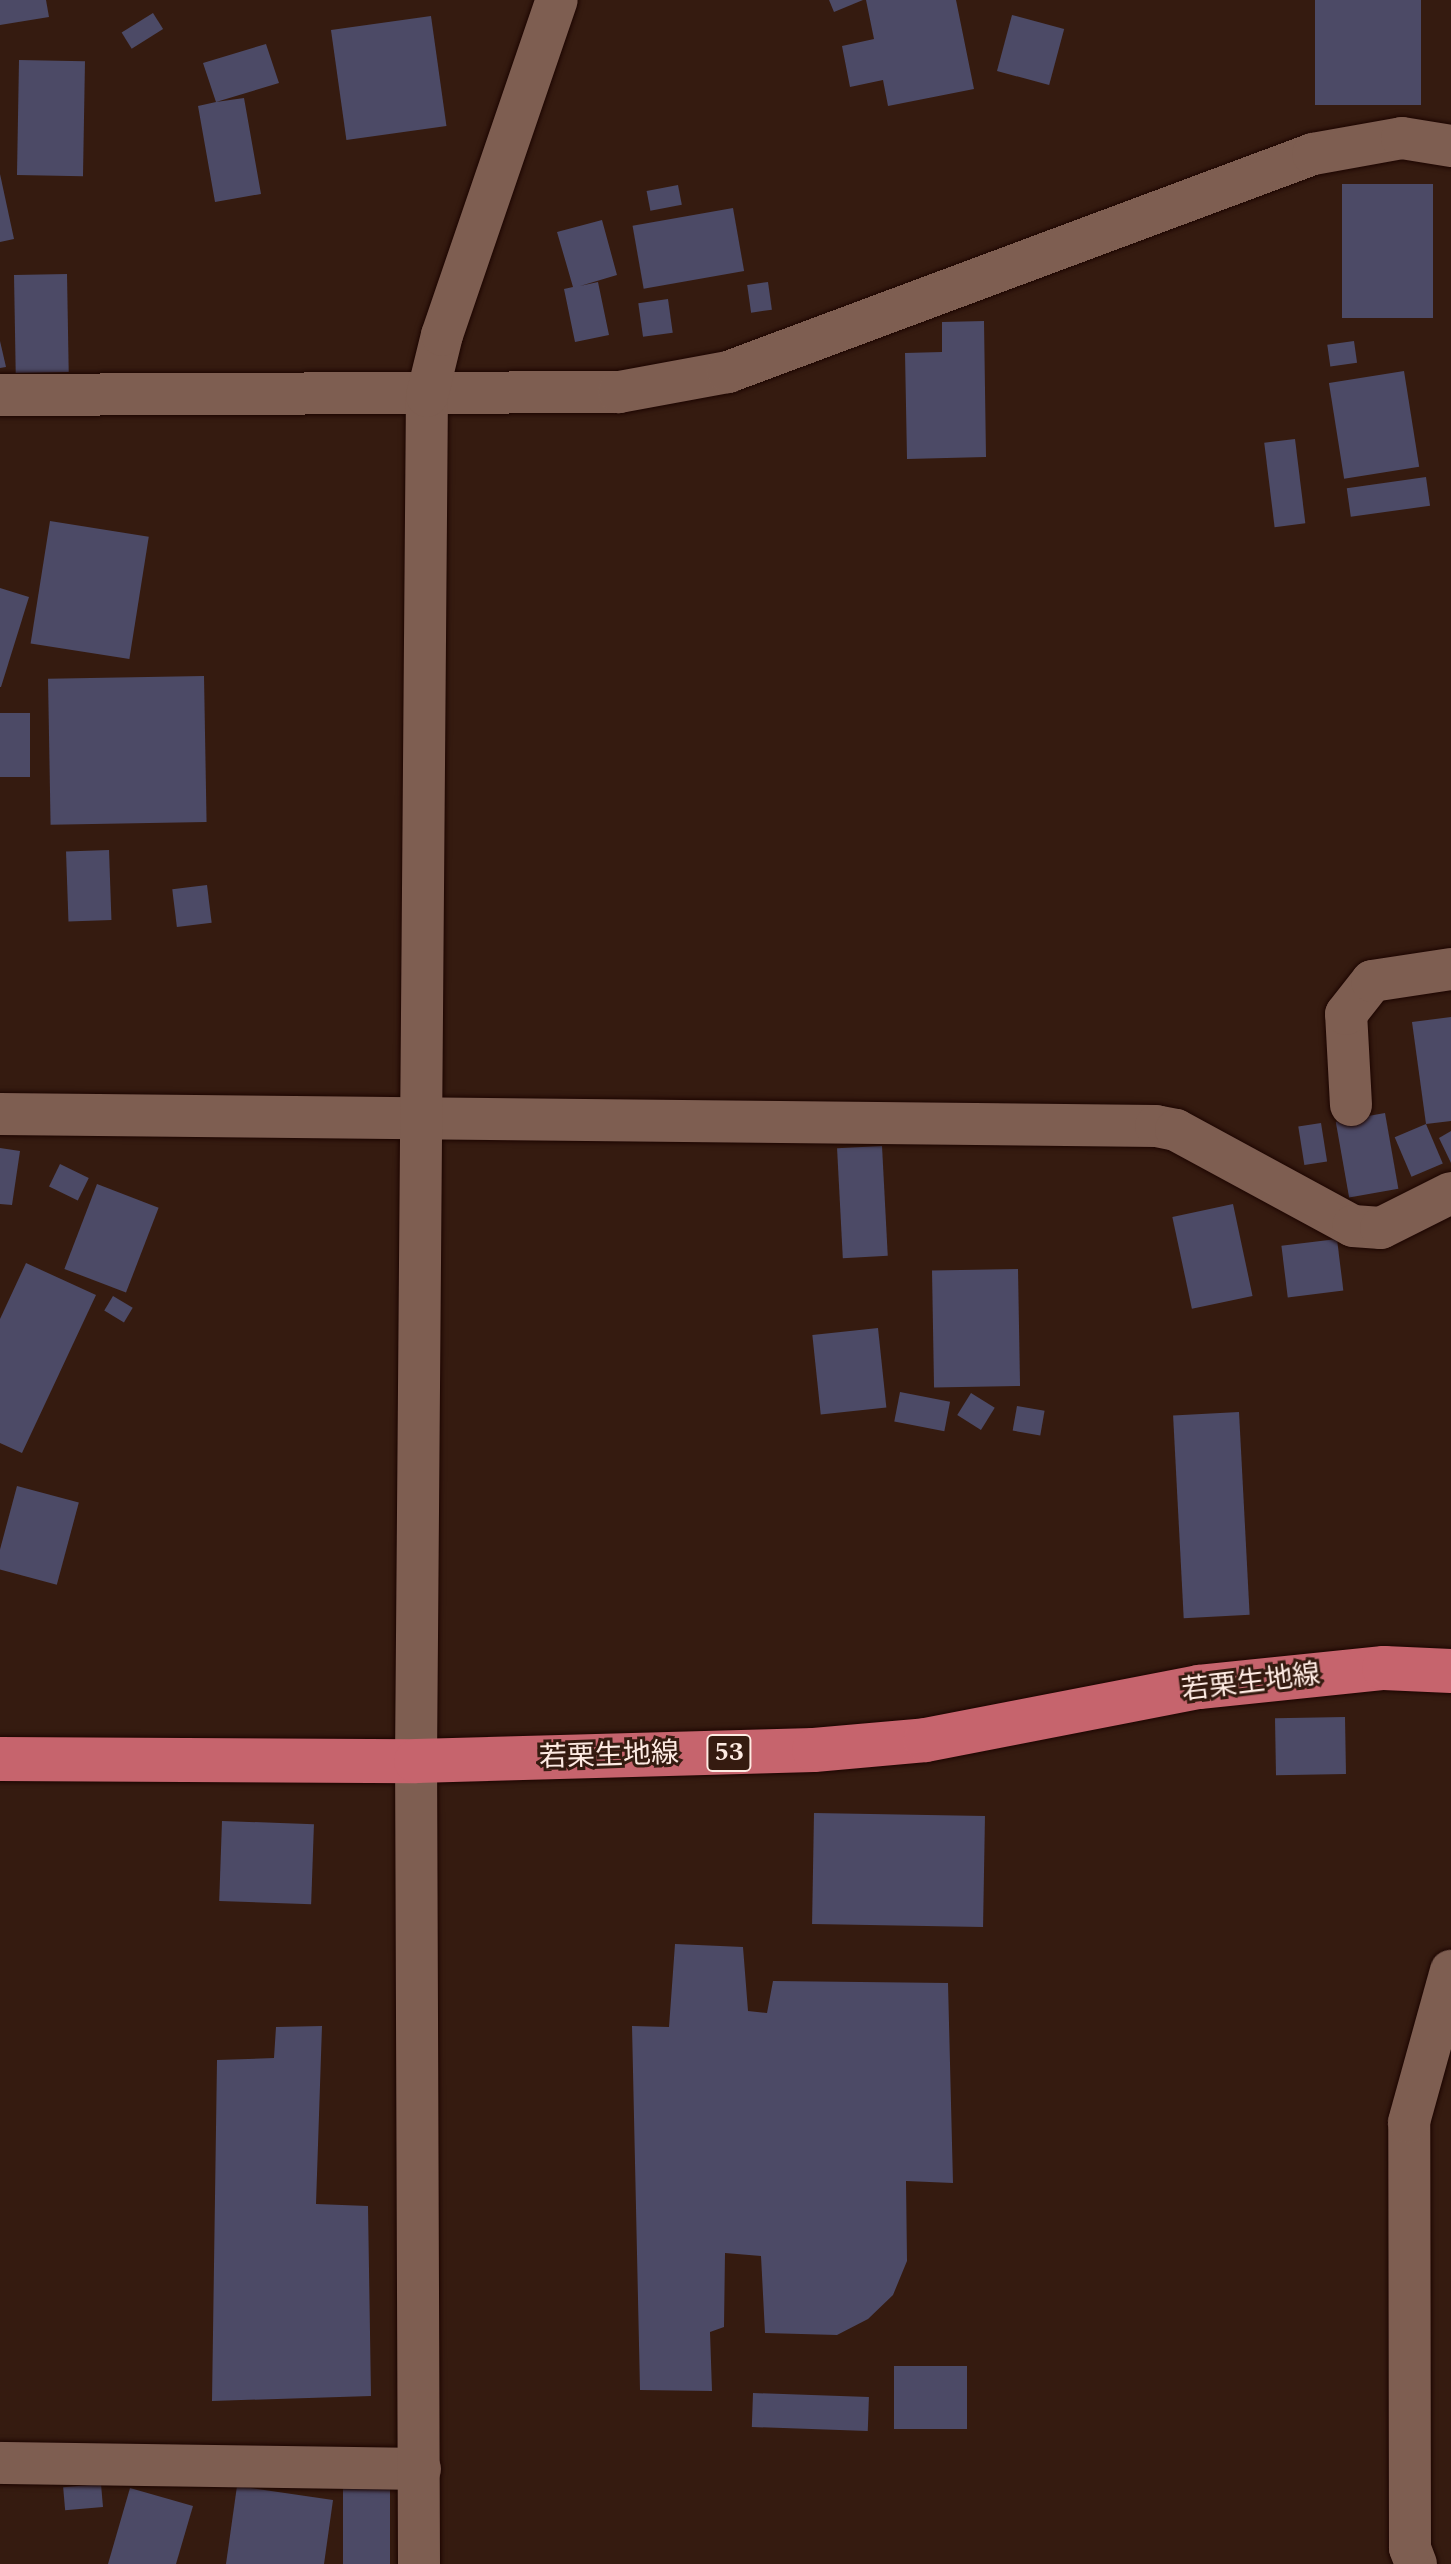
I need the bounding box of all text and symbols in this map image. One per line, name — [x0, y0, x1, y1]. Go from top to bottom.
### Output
street label: 若栗生地線 — [1179, 1658, 1323, 1708]
road number: 53 — [705, 1731, 753, 1775]
street label: 若栗生地線 — [538, 1737, 680, 1775]

